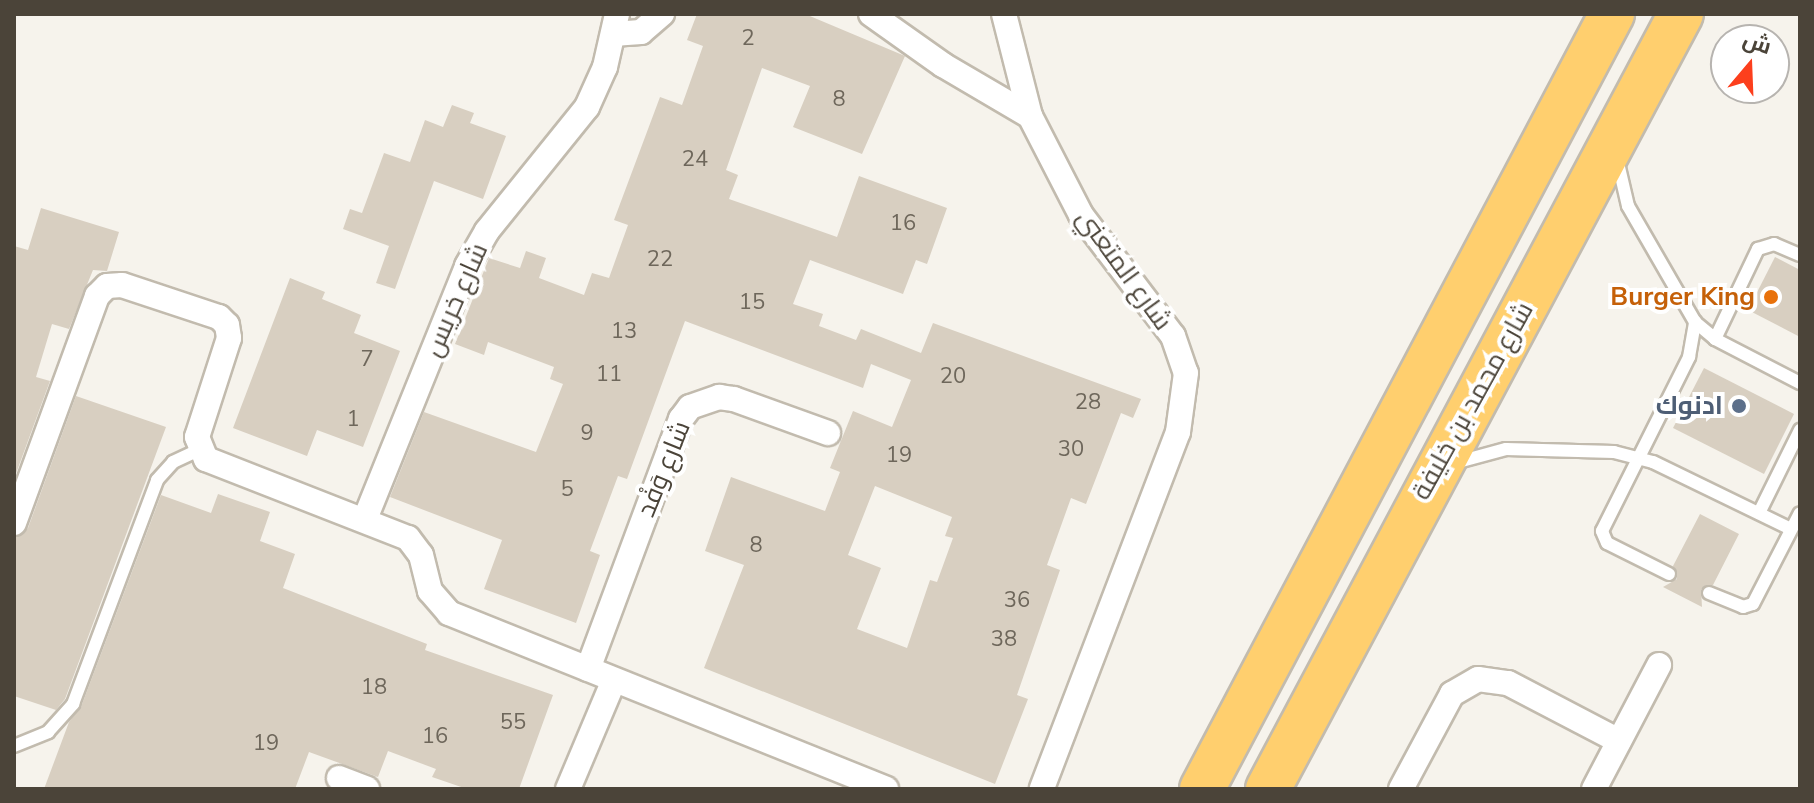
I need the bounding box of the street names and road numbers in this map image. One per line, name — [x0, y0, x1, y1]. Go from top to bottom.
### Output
street label: شارع المتعني — [1070, 203, 1178, 337]
street label: شارع خريس — [417, 239, 495, 361]
street label: شارع محمد بن خليفة — [1406, 297, 1540, 505]
street label: شارع وَفْد — [631, 416, 697, 522]

